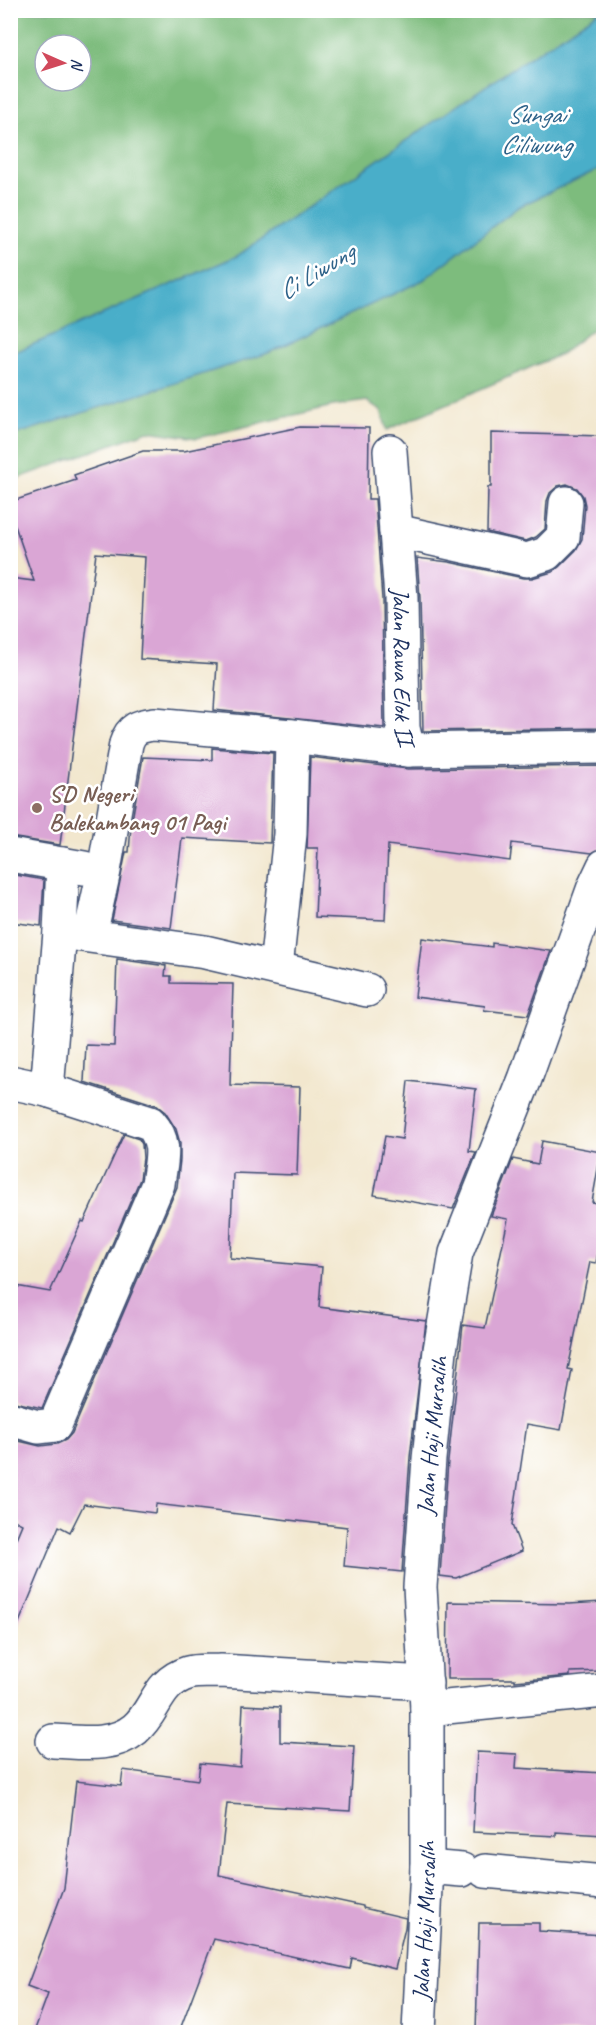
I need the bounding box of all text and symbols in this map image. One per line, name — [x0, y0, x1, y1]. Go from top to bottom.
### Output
north arrow — [33, 33, 93, 93]
text: N — [67, 58, 87, 72]
water label: Sungai Ciliwung — [501, 98, 575, 161]
water label: Ci Liwung — [272, 234, 364, 307]
street label: Jalan Rawa Elok II — [385, 586, 422, 752]
place label: SD Negeri Balekambang 01 Pagi — [49, 779, 229, 837]
marker: SD Negeri Balekambang 01 Pagi — [30, 801, 44, 815]
street label: Jalan Haji Mursalih — [410, 1353, 454, 1517]
street label: Jalan Haji Mursalih — [405, 1840, 442, 2002]

